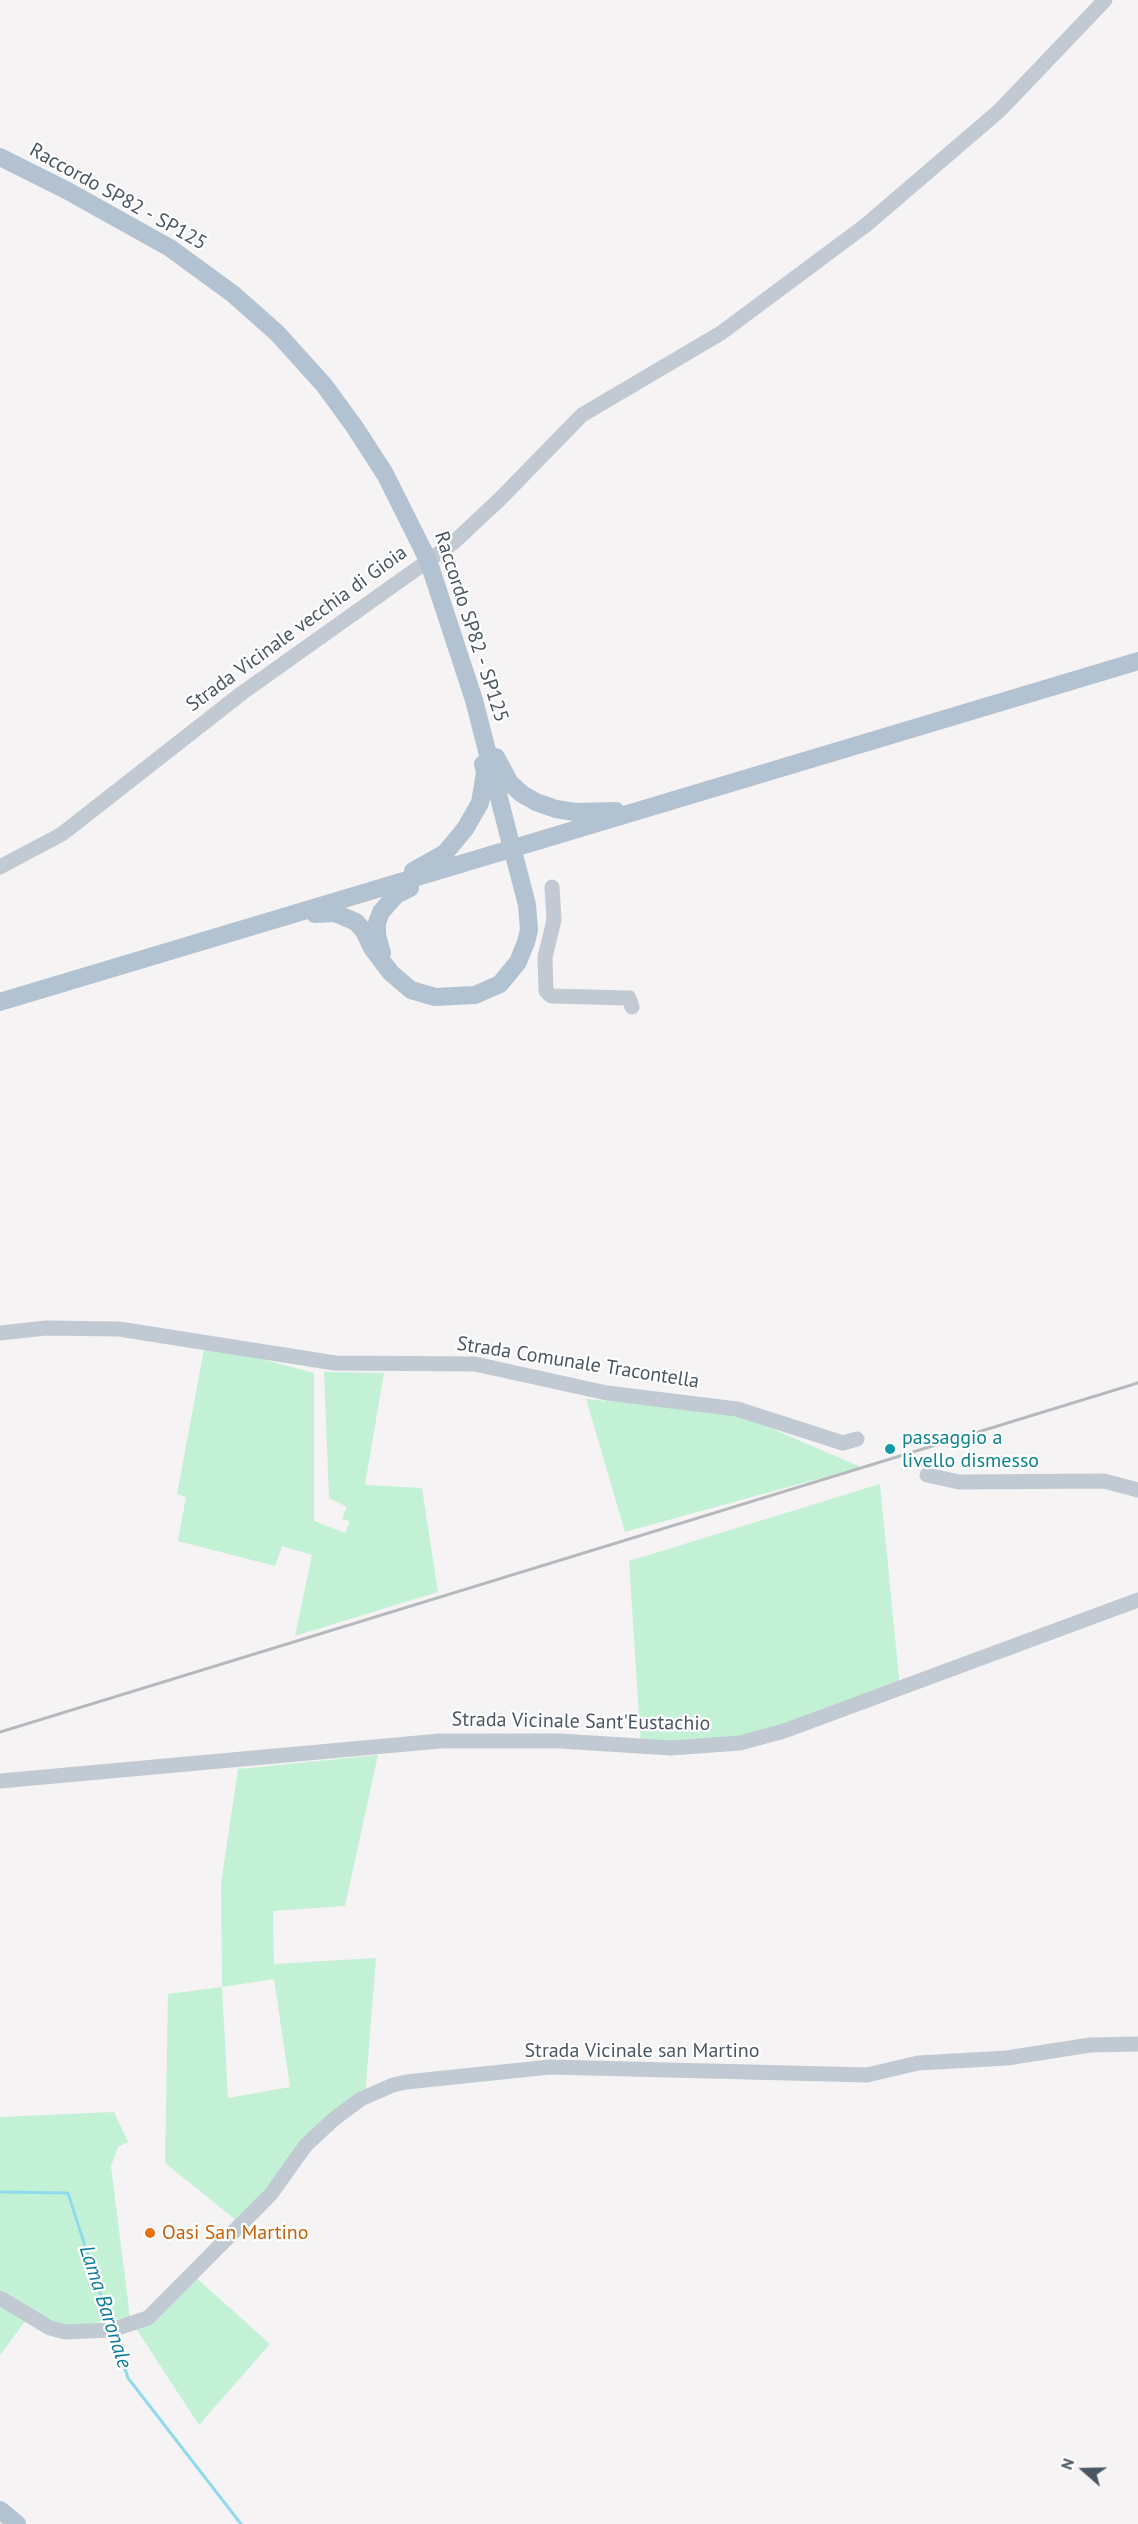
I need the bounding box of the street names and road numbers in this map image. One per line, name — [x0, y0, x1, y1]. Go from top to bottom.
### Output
street label: Raccordo SP82 - SP125 — [25, 138, 211, 256]
street label: Raccordo SP82 - SP125 — [429, 529, 513, 725]
street label: Strada Vicinale vecchia di Gioia — [182, 541, 412, 717]
street label: Strada Comunale Tracontella — [455, 1332, 701, 1394]
street label: Strada Vicinale Sant'Eustachio — [451, 1708, 711, 1736]
street label: Strada Vicinale san Martino — [525, 2039, 759, 2063]

